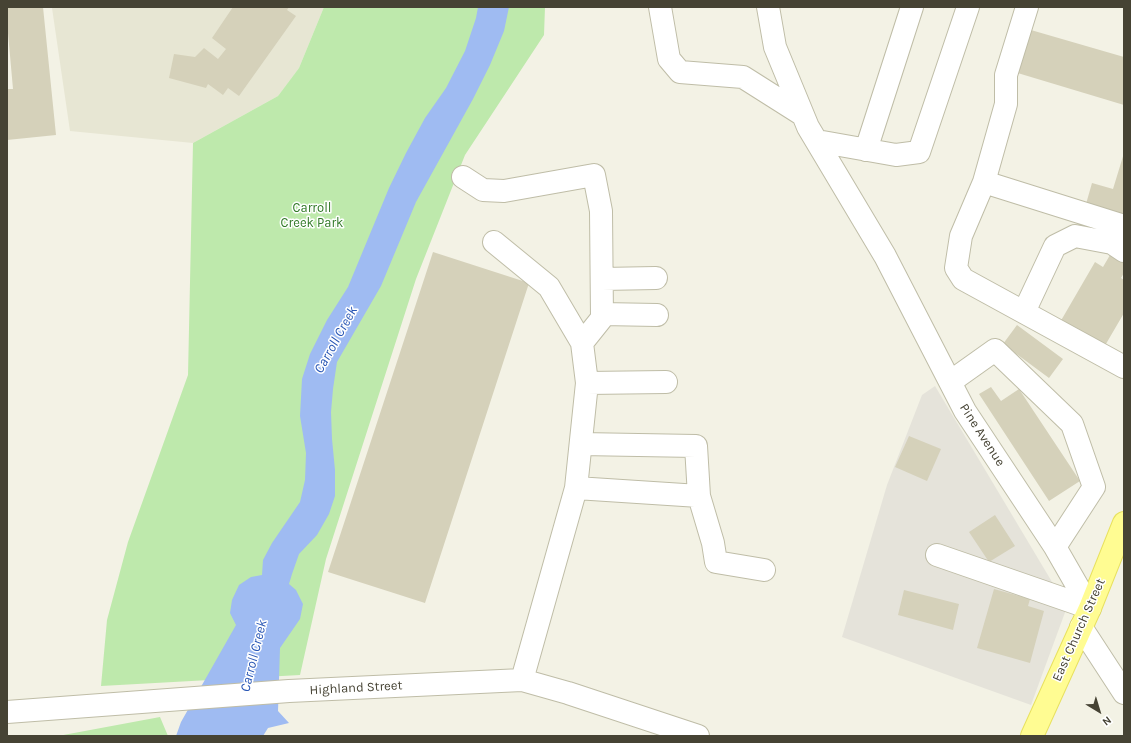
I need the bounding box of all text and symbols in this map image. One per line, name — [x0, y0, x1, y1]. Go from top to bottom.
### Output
park label: Carroll Creek Park — [281, 200, 343, 231]
water label: Carroll Creek — [311, 304, 361, 376]
street label: Pine Avenue — [956, 401, 1008, 469]
street label: East Church Street — [1049, 576, 1109, 684]
water label: Carroll Creek — [237, 618, 271, 694]
street label: Highland Street — [309, 678, 403, 698]
north arrow — [1079, 691, 1119, 731]
text: N — [1100, 713, 1114, 728]

